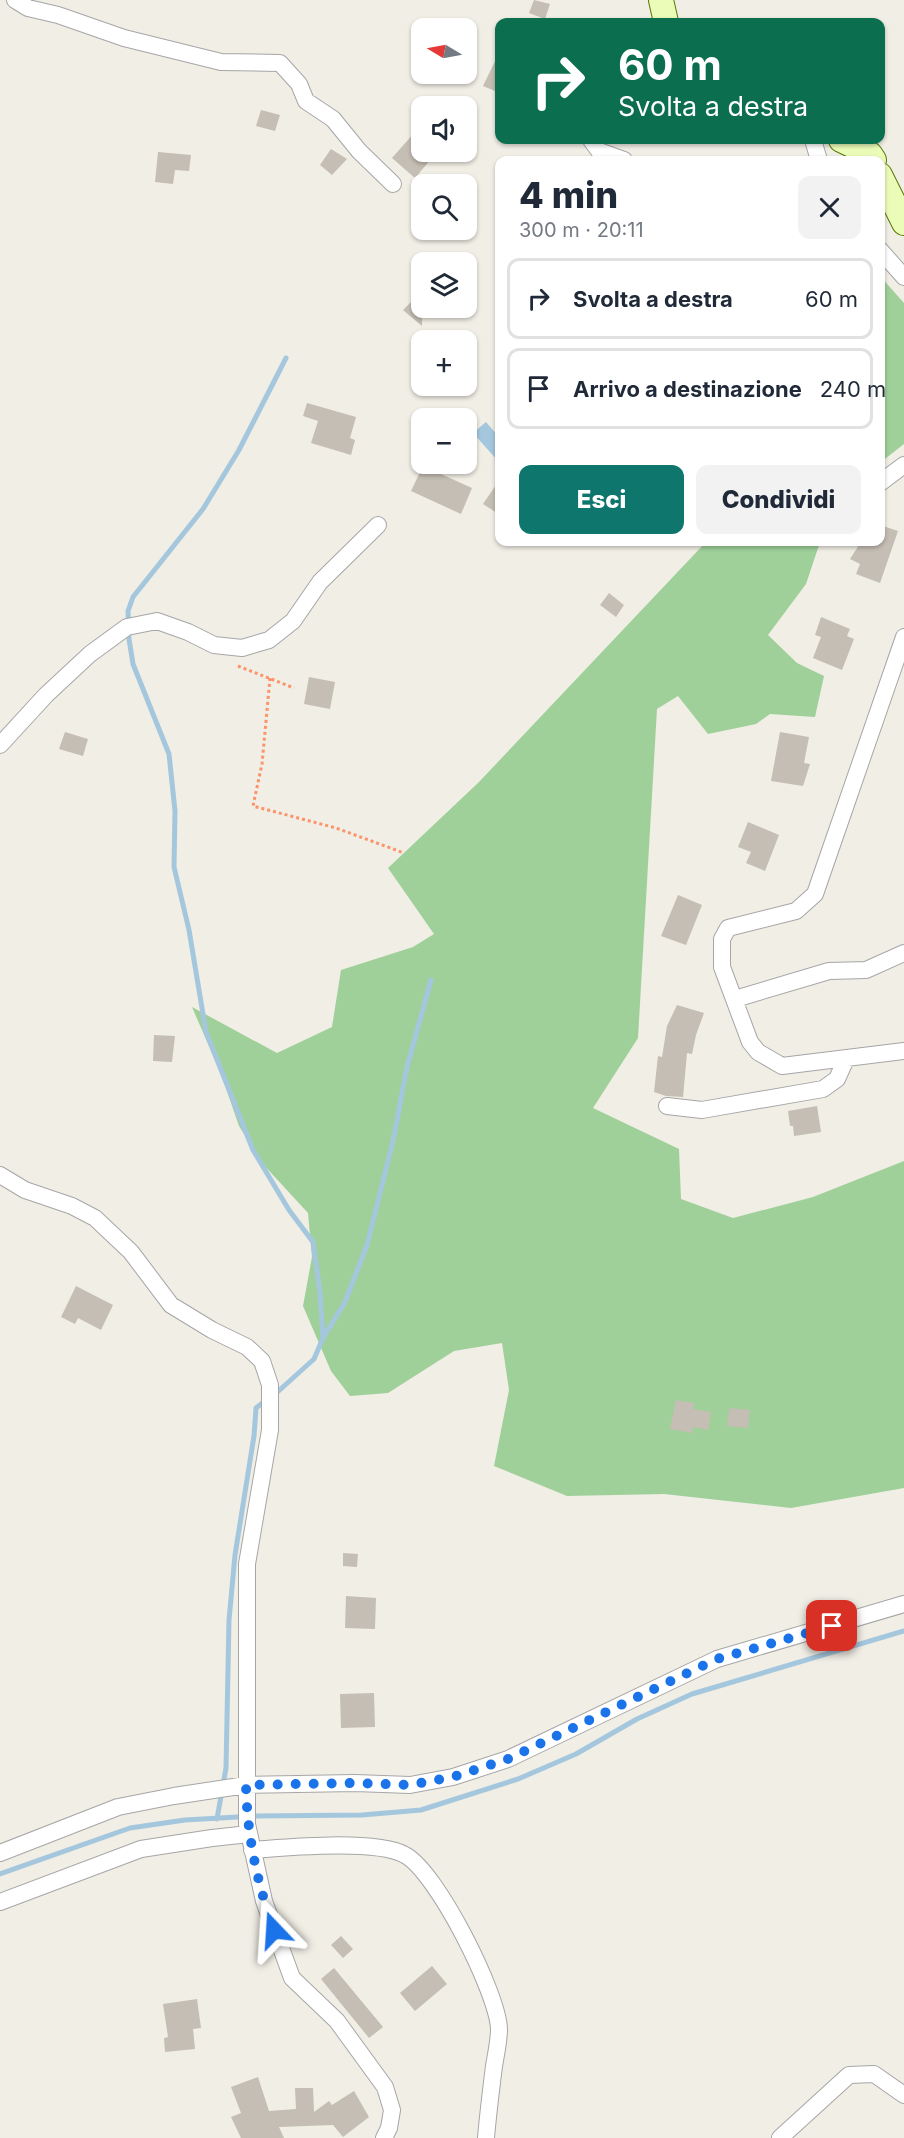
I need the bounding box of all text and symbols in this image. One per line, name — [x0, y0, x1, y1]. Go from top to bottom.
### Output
north arrow — [411, 18, 477, 84]
map controls — [411, 18, 477, 474]
text: 60 m — [618, 39, 722, 90]
icon: right — [519, 42, 597, 120]
text: Svolta a destra — [618, 90, 808, 123]
button: sound — [411, 96, 477, 162]
text: 4 min — [519, 173, 618, 217]
button: search — [411, 174, 477, 240]
button: close — [798, 176, 861, 239]
text: 300 m · 20:11 — [519, 218, 644, 242]
button: layers — [411, 252, 477, 318]
icon: right — [522, 282, 555, 315]
text: Svolta a destra — [573, 286, 733, 312]
text: 60 m — [805, 286, 858, 312]
button: + — [411, 330, 477, 396]
icon: arrive — [522, 372, 555, 405]
text: Arrivo a destinazione — [573, 376, 802, 402]
text: 240 m — [820, 376, 886, 402]
button: − — [411, 408, 477, 474]
button: Esci — [519, 465, 684, 534]
button: Condividi — [696, 465, 861, 534]
pin — [806, 1600, 857, 1651]
icon: arrive — [815, 1609, 848, 1642]
position arrow — [242, 1898, 306, 1962]

